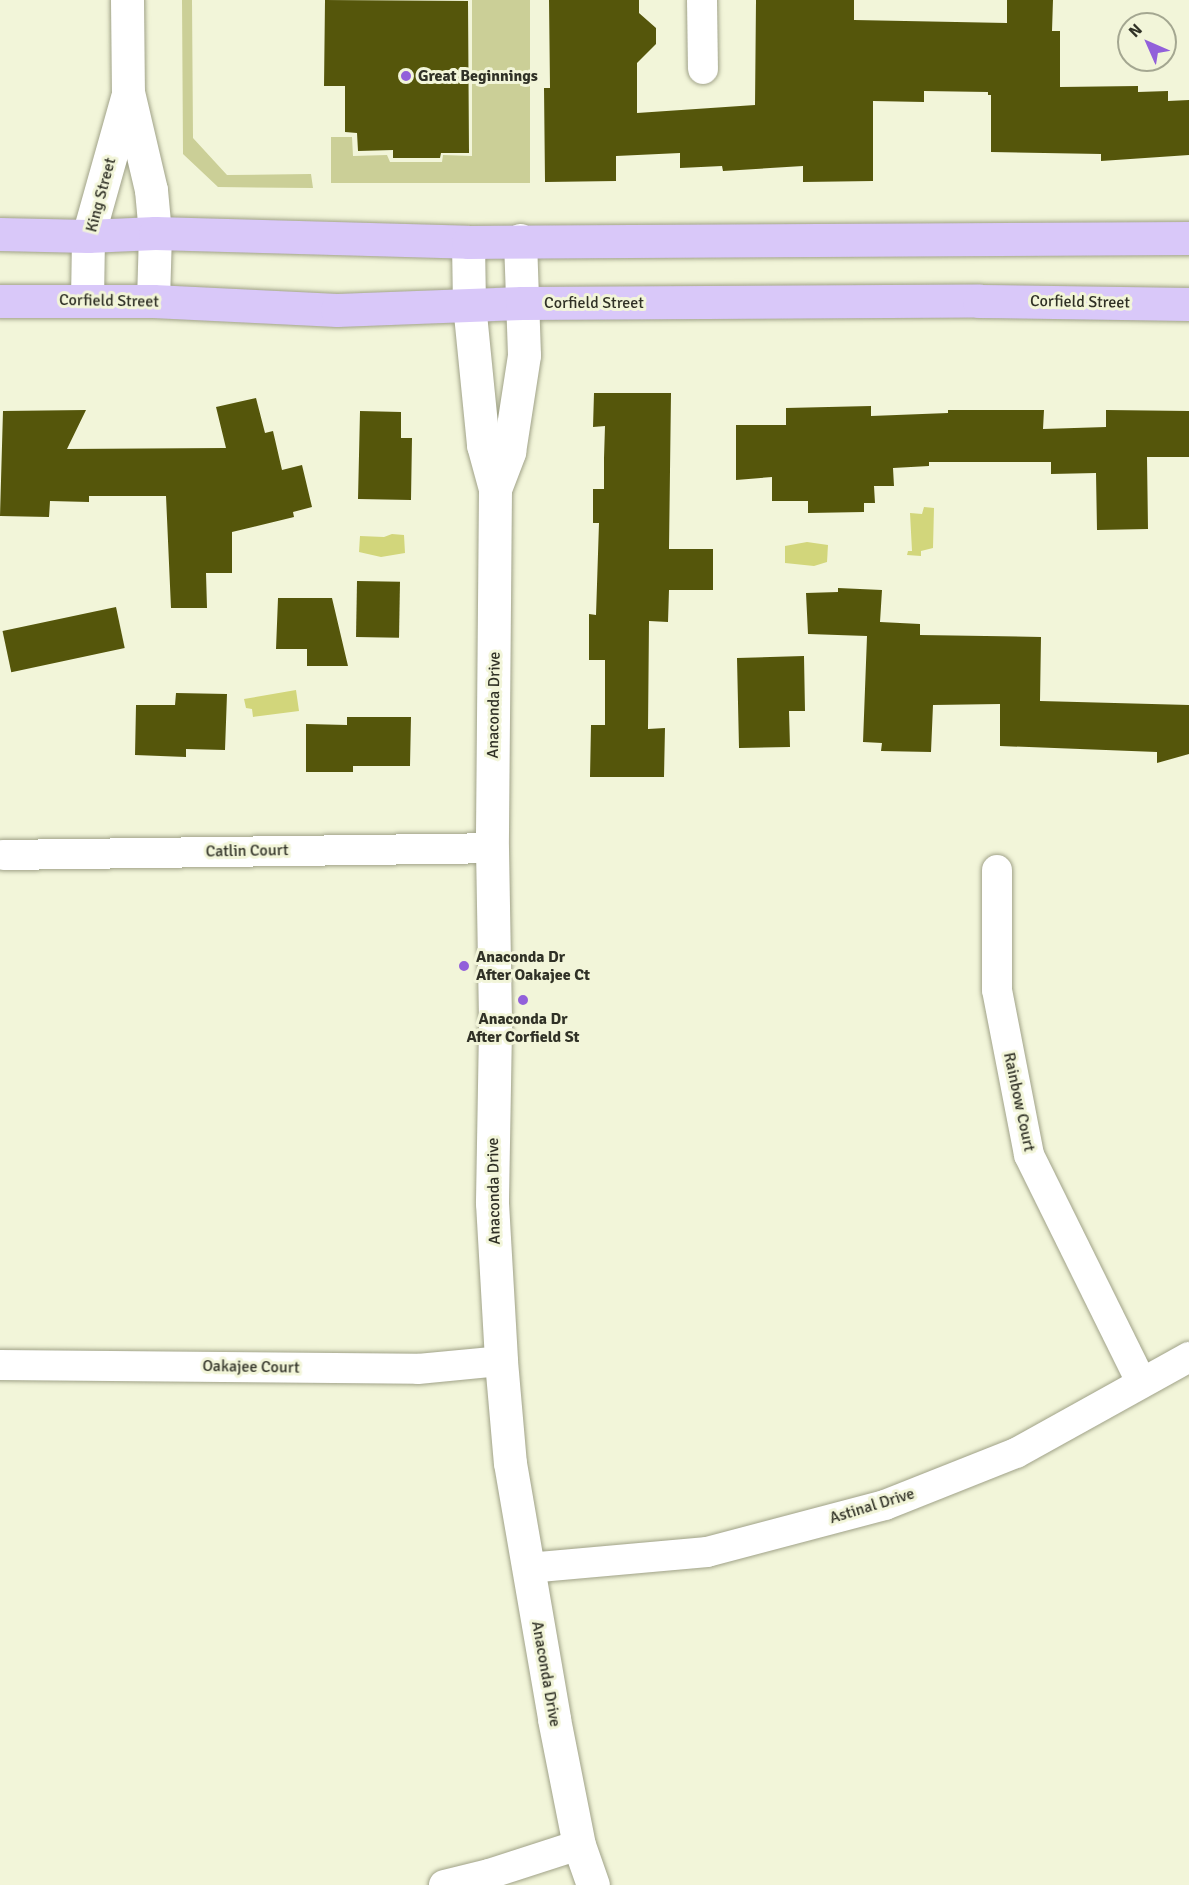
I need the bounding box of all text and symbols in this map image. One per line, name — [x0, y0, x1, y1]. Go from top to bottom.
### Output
north arrow — [1117, 12, 1177, 72]
text: N — [1125, 20, 1147, 42]
place label: Great Beginnings — [418, 66, 538, 86]
marker: Great Beginnings — [399, 69, 413, 83]
street label: King Street — [82, 156, 120, 234]
street label: Corfield Street — [59, 291, 159, 311]
street label: Corfield Street — [1030, 292, 1130, 312]
street label: Corfield Street — [544, 293, 644, 313]
street label: Anaconda Drive — [483, 651, 505, 759]
street label: Catlin Court — [205, 841, 289, 861]
place label: Anaconda Dr After Oakajee Ct — [476, 947, 590, 985]
marker: Anaconda Dr After Oakajee Ct — [457, 959, 471, 973]
marker: Anaconda Dr After Corfield St — [516, 993, 530, 1007]
place label: Anaconda Dr After Corfield St — [466, 1009, 580, 1047]
street label: Rainbow Court — [999, 1051, 1039, 1153]
street label: Anaconda Drive — [483, 1137, 505, 1245]
street label: Oakajee Court — [202, 1357, 300, 1377]
street label: Astinal Drive — [827, 1484, 917, 1528]
street label: Anaconda Drive — [527, 1620, 565, 1728]

